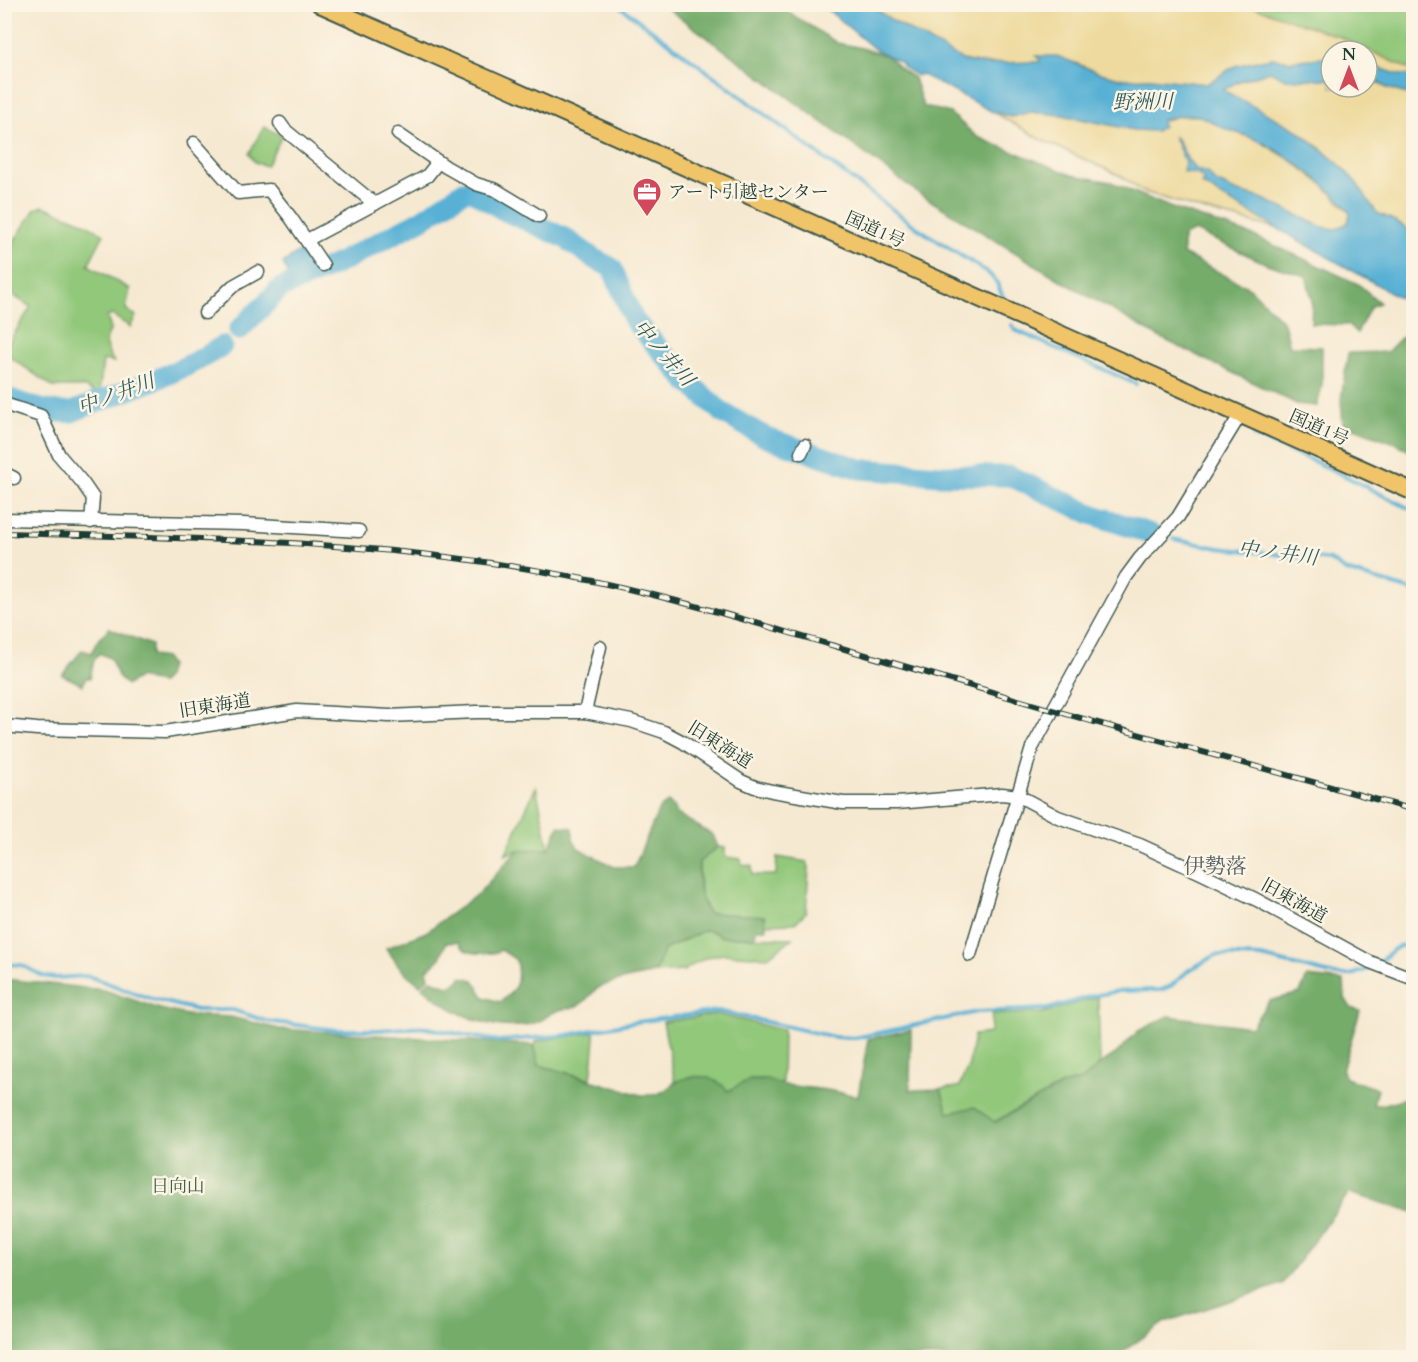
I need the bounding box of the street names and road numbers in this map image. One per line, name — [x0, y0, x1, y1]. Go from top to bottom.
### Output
street label: 国道1号 — [841, 206, 909, 254]
street label: 国道1号 — [1285, 404, 1353, 452]
street label: 旧東海道 — [177, 688, 253, 724]
street label: 旧東海道 — [683, 715, 757, 775]
street label: 旧東海道 — [1256, 873, 1332, 929]

